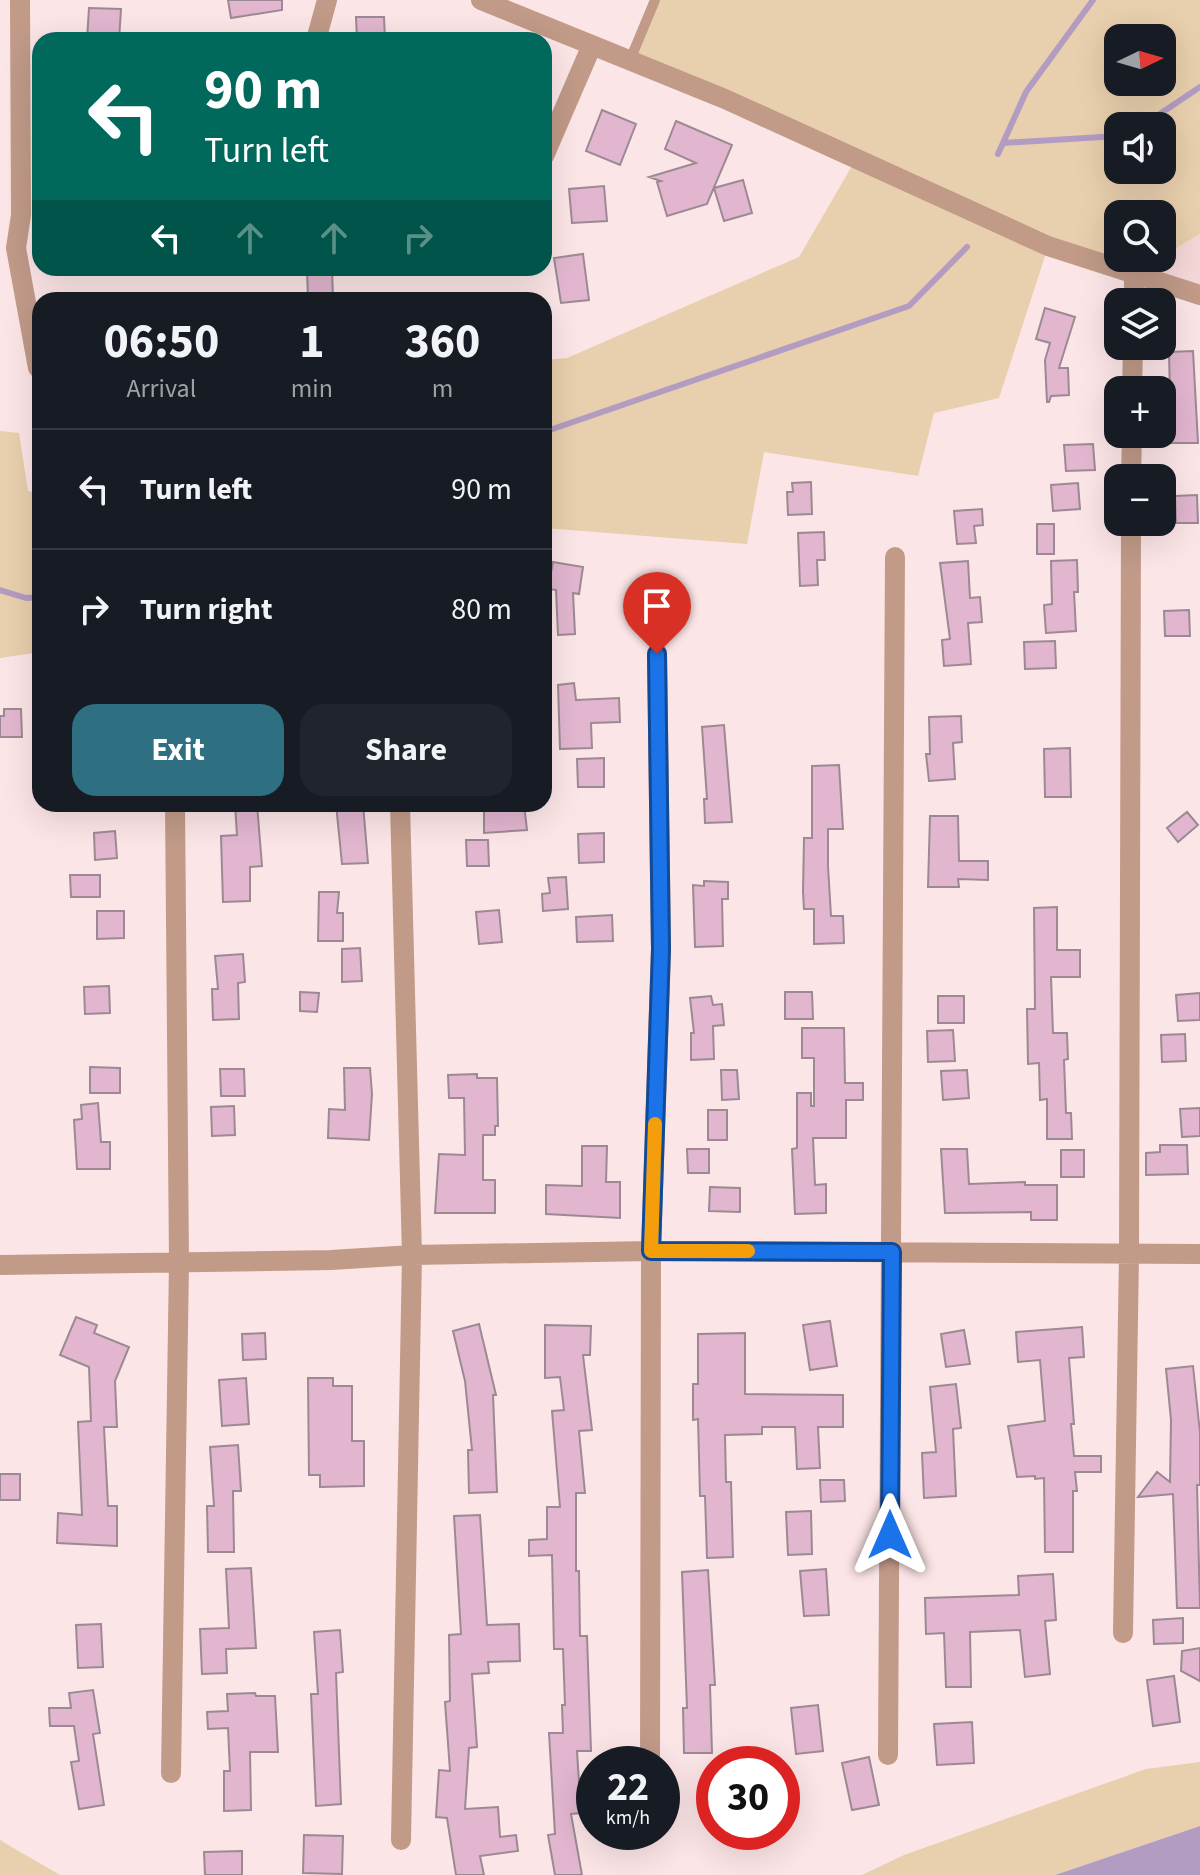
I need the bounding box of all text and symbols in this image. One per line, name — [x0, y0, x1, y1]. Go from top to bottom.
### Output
north arrow — [1104, 24, 1176, 96]
map controls — [1104, 24, 1176, 536]
text: 90 m — [204, 51, 322, 130]
icon: left — [72, 64, 176, 168]
button: sound — [1104, 112, 1176, 184]
text: Turn left — [204, 125, 329, 176]
button: search — [1104, 200, 1176, 272]
icon: left — [144, 216, 188, 260]
icon: ahead — [228, 216, 272, 260]
icon: ahead — [312, 216, 356, 260]
icon: right — [396, 216, 440, 260]
button: layers — [1104, 288, 1176, 360]
text: 06:50 — [103, 308, 219, 376]
text: 1 — [299, 308, 325, 376]
text: 360 — [404, 308, 480, 376]
text: Arrival — [126, 370, 196, 407]
text: min — [291, 370, 333, 407]
text: m — [432, 370, 453, 407]
button: + — [1104, 376, 1176, 448]
button: − — [1104, 464, 1176, 536]
icon: left — [72, 467, 116, 511]
text: Turn left — [140, 468, 252, 511]
text: 90 m — [451, 468, 512, 511]
pin — [623, 572, 691, 654]
icon: arrive — [635, 584, 679, 628]
icon: right — [72, 587, 116, 631]
text: Turn right — [140, 588, 272, 631]
text: 80 m — [451, 588, 512, 631]
button: Exit — [72, 704, 284, 796]
button: Share — [300, 704, 512, 796]
position arrow — [848, 1493, 932, 1577]
speed limit sign: 30 — [696, 1746, 800, 1850]
text: 22 — [607, 1759, 649, 1816]
text: km/h — [606, 1804, 650, 1832]

